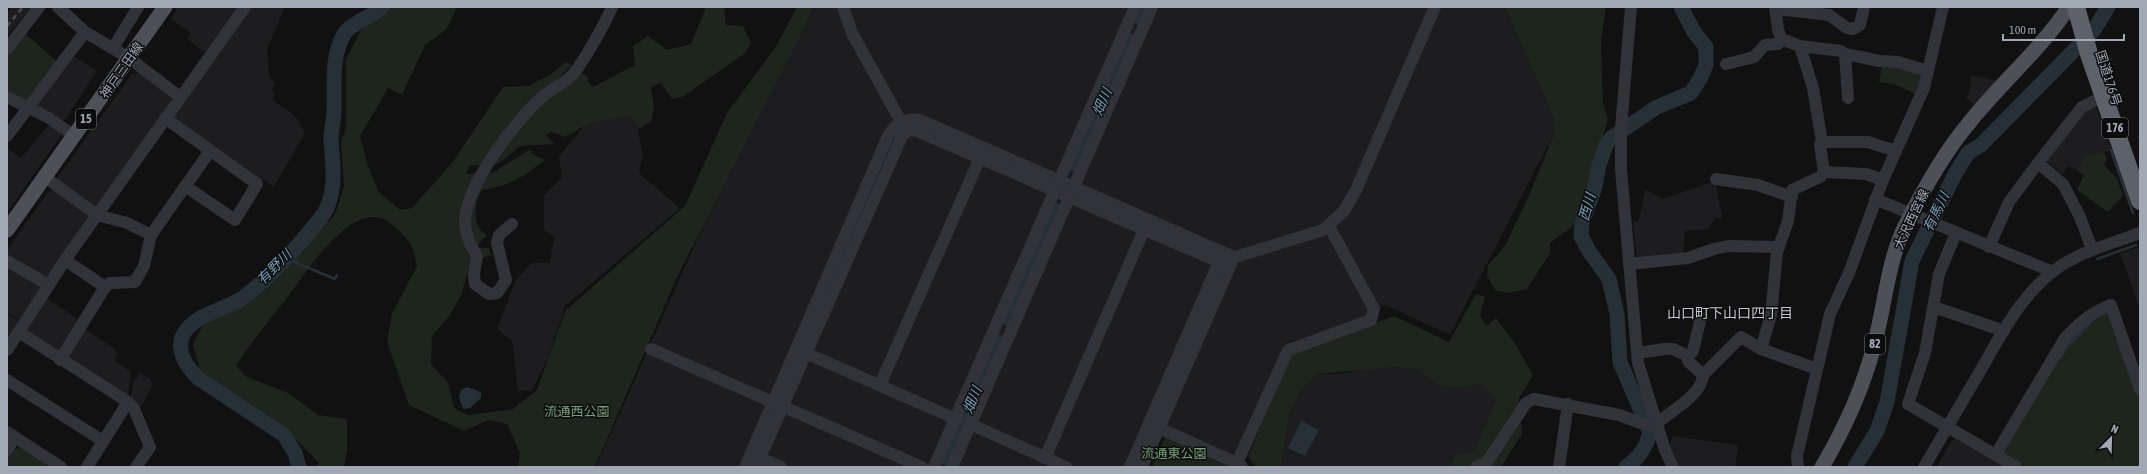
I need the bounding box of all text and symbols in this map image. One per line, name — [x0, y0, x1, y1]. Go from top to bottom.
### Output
scale bar — [2003, 16, 2124, 42]
text: 100 m — [2009, 23, 2036, 37]
street label: 神戸三田線 — [97, 39, 146, 101]
street label: 国道176号 — [2093, 49, 2125, 108]
water label: 畑川 — [1089, 84, 1116, 118]
road number: 15 — [76, 109, 96, 129]
road number: 176 — [2102, 118, 2128, 138]
street label: 大沢西宮線 — [1891, 187, 1932, 252]
water label: 有馬川 — [1920, 188, 1953, 234]
water label: 西川 — [1575, 189, 1599, 223]
water label: 有野川 — [253, 245, 296, 288]
district label: 山口町下山口四丁目 — [1667, 305, 1793, 321]
road number: 82 — [1865, 334, 1885, 354]
water label: 畑川 — [959, 382, 986, 416]
park label: 流通西公園 — [544, 404, 610, 419]
north arrow — [2091, 418, 2131, 458]
text: N — [2110, 422, 2120, 436]
park label: 流通東公園 — [1141, 446, 1207, 461]

